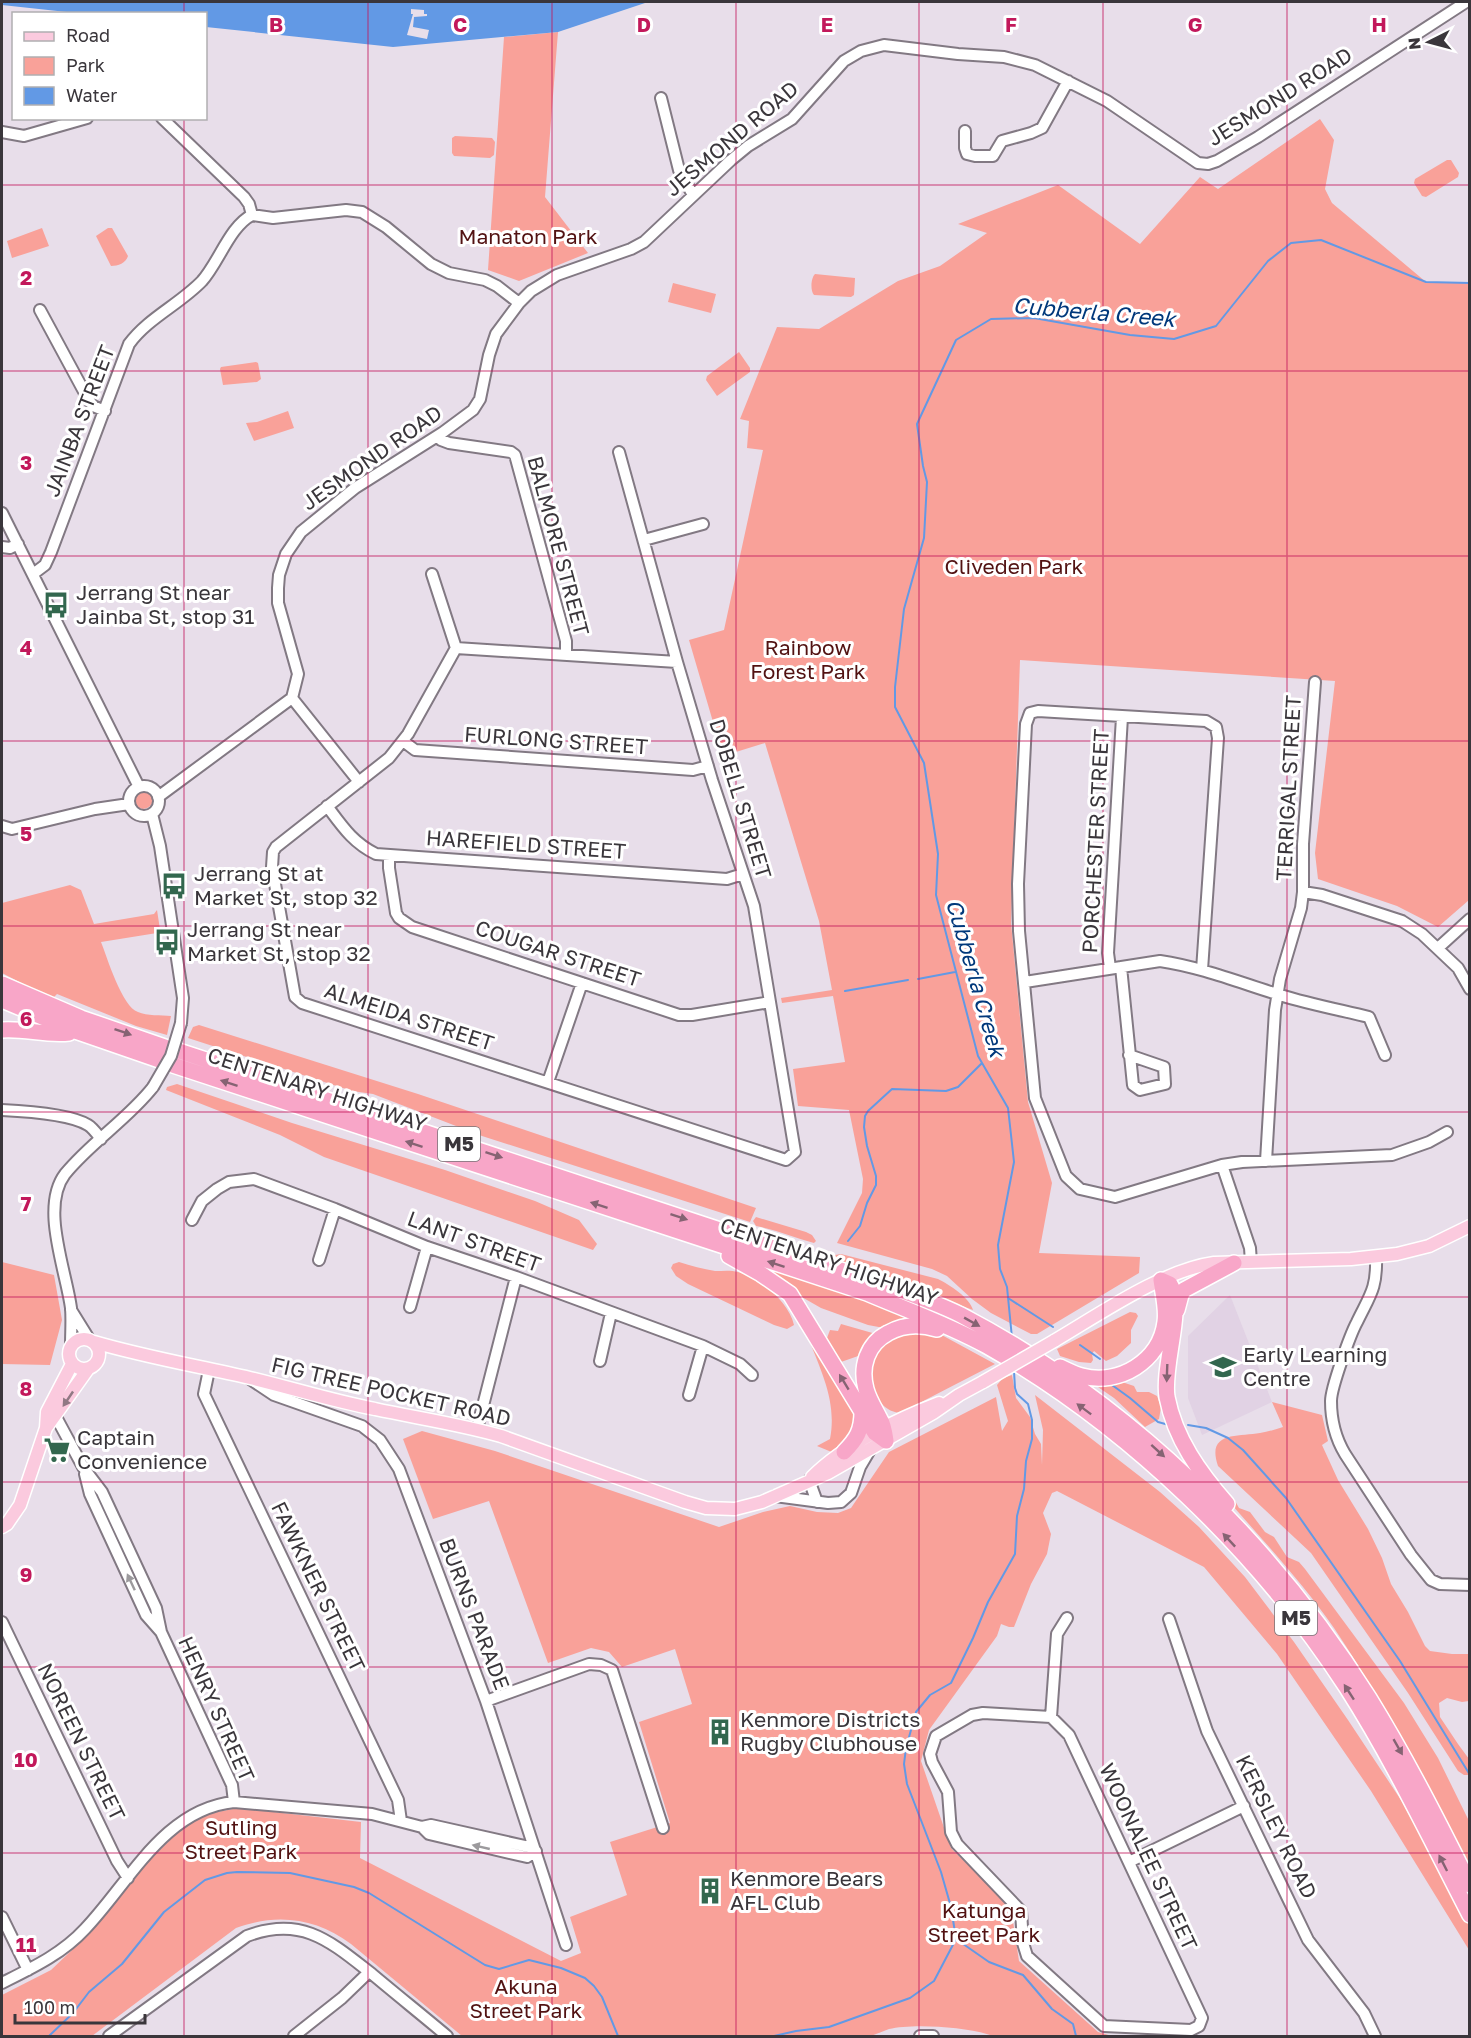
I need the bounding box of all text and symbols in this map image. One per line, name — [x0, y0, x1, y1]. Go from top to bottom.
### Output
legend — [12, 12, 207, 120]
text: B — [269, 12, 283, 36]
text: C — [453, 12, 467, 36]
text: D — [637, 12, 651, 36]
text: E — [821, 12, 833, 36]
text: F — [1005, 12, 1017, 36]
text: G — [1188, 12, 1202, 36]
text: H — [1371, 12, 1387, 36]
north arrow — [1399, 12, 1459, 72]
text: Road — [66, 24, 110, 46]
text: N — [1404, 36, 1425, 51]
street label: JESMOND ROAD — [1202, 41, 1357, 151]
text: Park — [66, 54, 105, 76]
street label: JESMOND ROAD — [660, 75, 803, 201]
text: Water — [66, 84, 117, 106]
park label: Manaton Park — [458, 223, 598, 249]
text: 2 — [20, 265, 32, 289]
water label: Cubberla Creek — [1012, 291, 1179, 332]
street label: JAINBA STREET — [38, 341, 120, 500]
street label: JESMOND ROAD — [296, 399, 447, 515]
text: 3 — [20, 450, 32, 474]
street label: BALMORE STREET — [522, 453, 595, 638]
park label: Cliveden Park — [945, 553, 1084, 579]
place label: Jerrang St near Jainba St, stop 31 — [76, 579, 254, 629]
bus stop icon: Jerrang St near Jainba St, stop 31 — [41, 590, 71, 620]
park label: Rainbow Forest Park — [750, 634, 866, 684]
text: 4 — [20, 635, 32, 659]
street label: TERRIGAL STREET — [1270, 694, 1306, 882]
street label: DOBELL STREET — [704, 716, 778, 882]
street label: FURLONG STREET — [463, 721, 649, 759]
street label: PORCHESTER STREET — [1076, 728, 1114, 954]
text: 5 — [20, 821, 32, 845]
street label: HAREFIELD STREET — [425, 824, 627, 864]
place label: Jerrang St at Market St, stop 32 — [194, 860, 378, 910]
bus stop icon: Jerrang St at Market St, stop 32 — [159, 871, 189, 901]
water label: Cubberla Creek — [941, 896, 1013, 1062]
street label: COUGAR STREET — [472, 914, 644, 992]
place label: Jerrang St near Market St, stop 32 — [187, 916, 371, 966]
bus stop icon: Jerrang St near Market St, stop 32 — [152, 927, 182, 957]
street label: ALMEIDA STREET — [321, 976, 497, 1056]
text: 6 — [20, 1006, 32, 1030]
one-way arrow — [114, 1028, 132, 1038]
street label: CENTENARY HIGHWAY — [204, 1041, 431, 1137]
one-way arrow — [219, 1078, 237, 1087]
road number: M5 — [438, 1127, 480, 1161]
one-way arrow — [405, 1139, 423, 1148]
one-way arrow — [485, 1151, 503, 1160]
text: 7 — [21, 1191, 32, 1215]
one-way arrow — [590, 1200, 608, 1209]
street label: LANT STREET — [404, 1205, 545, 1277]
street label: CENTENARY HIGHWAY — [717, 1212, 942, 1311]
one-way arrow — [670, 1213, 688, 1222]
one-way arrow — [767, 1259, 785, 1268]
one-way arrow — [963, 1316, 980, 1326]
place label: Early Learning Centre — [1243, 1341, 1387, 1391]
street label: FIG TREE POCKET ROAD — [269, 1351, 513, 1431]
school or university icon: Early Learning Centre — [1208, 1352, 1238, 1382]
one-way arrow — [1162, 1364, 1171, 1383]
one-way arrow — [839, 1373, 849, 1390]
text: 8 — [20, 1376, 32, 1400]
one-way arrow — [63, 1391, 74, 1407]
one-way arrow — [1076, 1404, 1091, 1416]
place label: Captain Convenience — [77, 1424, 207, 1474]
supermarket icon: Captain Convenience — [42, 1435, 72, 1465]
one-way arrow — [1150, 1444, 1165, 1457]
street label: FAWKNER STREET — [266, 1497, 371, 1676]
one-way arrow — [1222, 1533, 1236, 1547]
street label: BURNS PARADE — [434, 1534, 516, 1693]
text: 9 — [20, 1562, 32, 1586]
one-way arrow — [126, 1574, 135, 1591]
road number: M5 — [1275, 1601, 1317, 1635]
street label: HENRY STREET — [173, 1632, 261, 1785]
street label: NOREEN STREET — [33, 1659, 131, 1825]
one-way arrow — [1344, 1684, 1355, 1700]
place label: Kenmore Districts Rugby Clubhouse — [740, 1706, 920, 1756]
building icon: Kenmore Districts Rugby Clubhouse — [705, 1717, 735, 1747]
one-way arrow — [1392, 1739, 1403, 1755]
text: 10 — [14, 1747, 38, 1771]
street label: KERSLEY ROAD — [1231, 1750, 1323, 1903]
street label: WOONALEE STREET — [1094, 1759, 1204, 1954]
park label: Sutling Street Park — [185, 1814, 298, 1864]
one-way arrow — [472, 1841, 490, 1851]
one-way arrow — [1438, 1855, 1448, 1872]
place label: Kenmore Bears AFL Club — [730, 1865, 883, 1915]
building icon: Kenmore Bears AFL Club — [695, 1876, 725, 1906]
park label: Katunga Street Park — [928, 1897, 1041, 1947]
text: 11 — [16, 1932, 36, 1956]
park label: Akuna Street Park — [470, 1973, 583, 2023]
scale bar — [15, 1987, 146, 2025]
text: 100 m — [24, 1996, 75, 2018]

